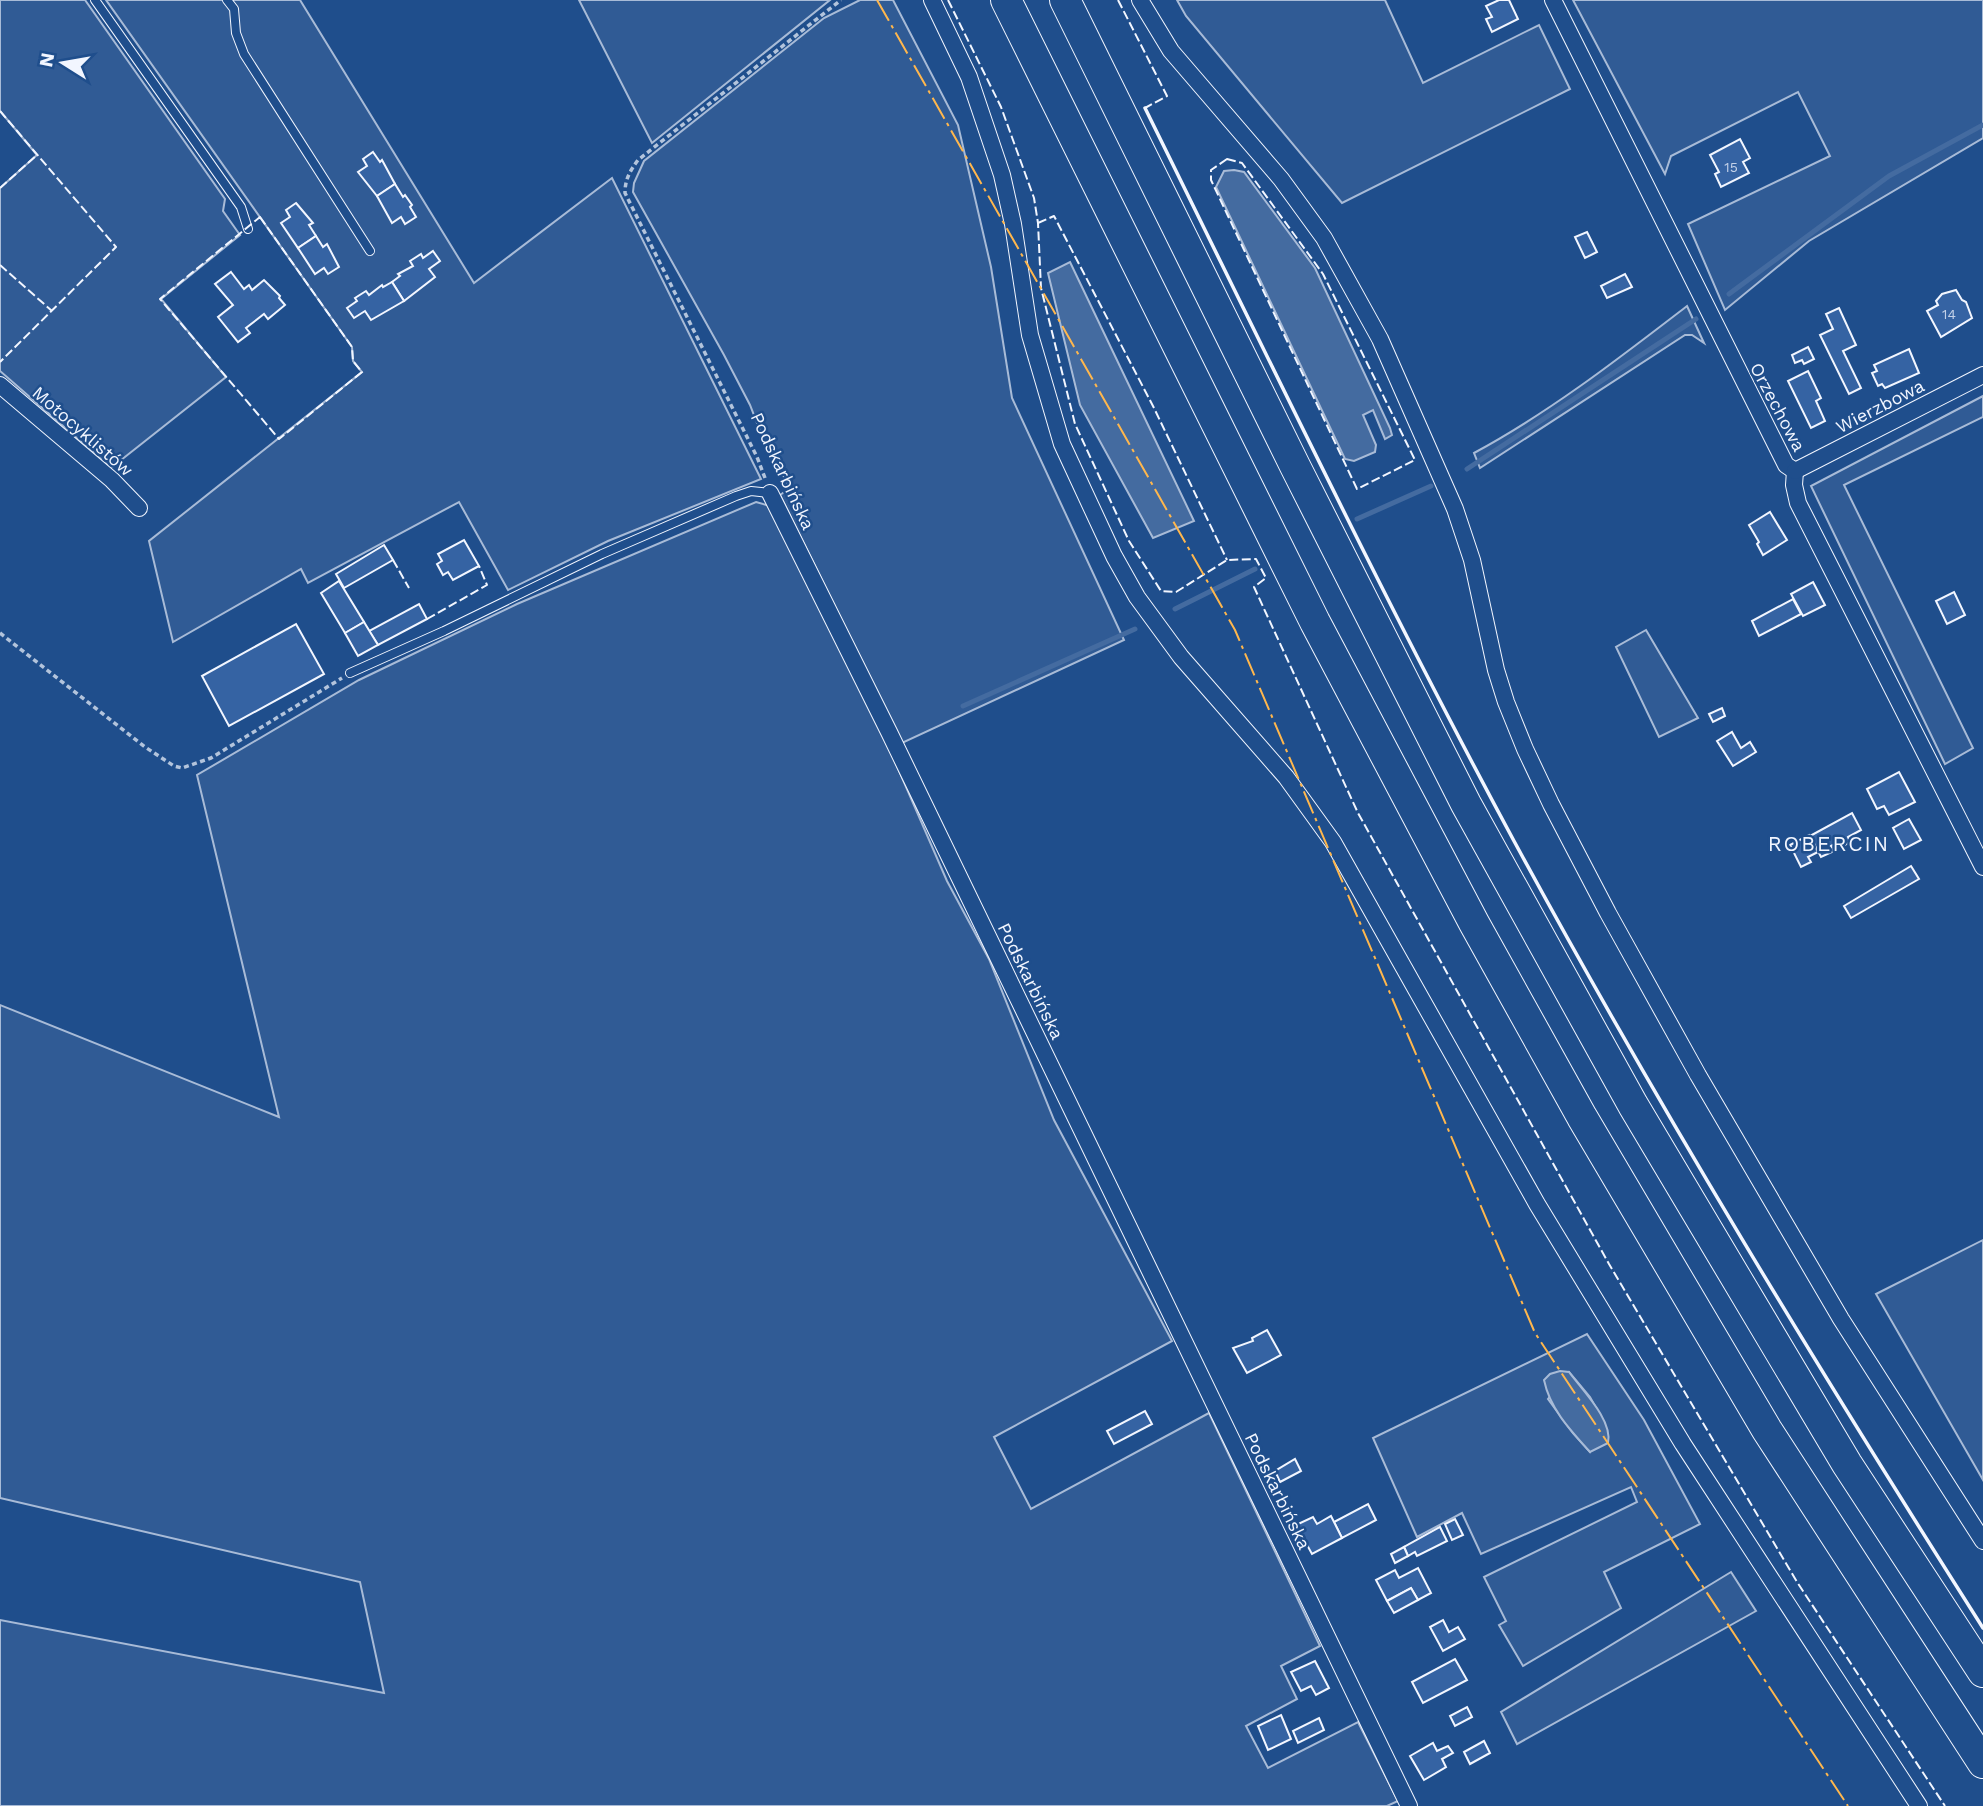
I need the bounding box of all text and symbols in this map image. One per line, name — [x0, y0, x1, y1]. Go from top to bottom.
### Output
north arrow — [28, 28, 98, 98]
text: N — [34, 51, 59, 69]
house number: 15 — [1724, 159, 1738, 175]
house number: 14 — [1942, 306, 1956, 322]
street label: Orzechowa — [1746, 359, 1810, 455]
street label: Wierzbowa — [1832, 375, 1928, 437]
street label: Motocyklistów — [28, 382, 138, 480]
street label: Podskarbińska — [747, 409, 819, 533]
district label: ROBERCIN — [1768, 831, 1890, 856]
street label: Podskarbińska — [994, 919, 1068, 1043]
street label: Podskarbińska — [1241, 1429, 1315, 1553]

